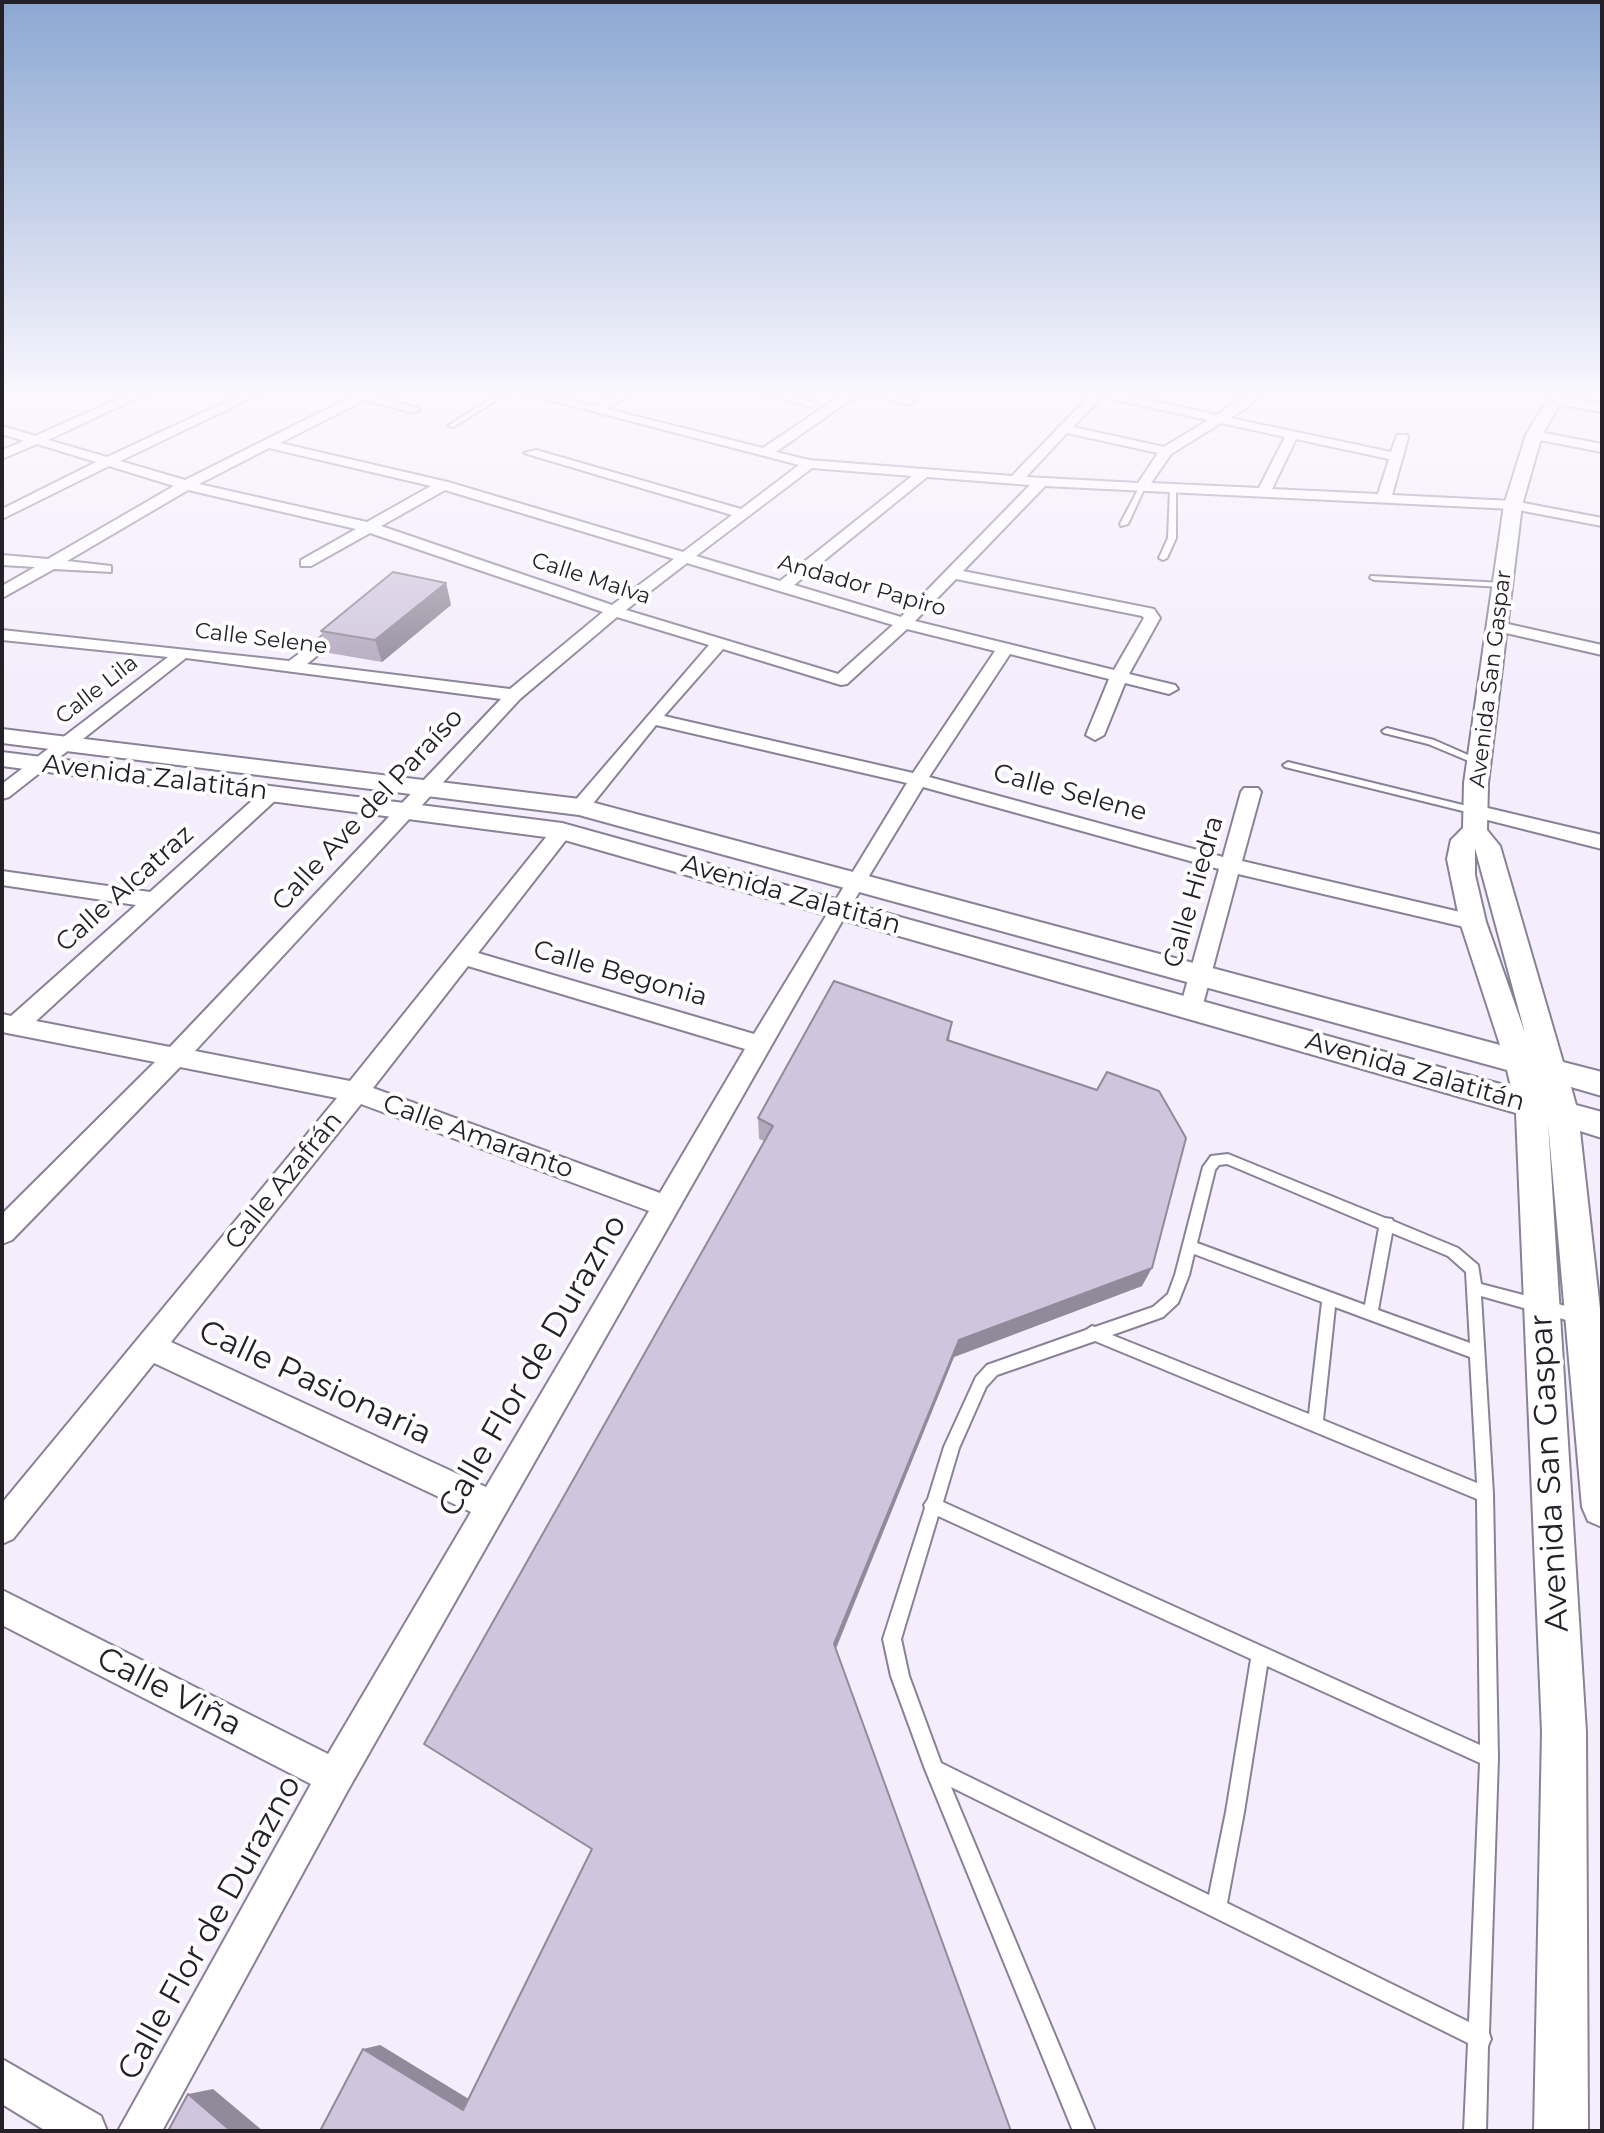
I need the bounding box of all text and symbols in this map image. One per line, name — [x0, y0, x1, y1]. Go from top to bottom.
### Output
street label: Calle Malva — [528, 547, 654, 611]
street label: Andador Papiro — [775, 549, 949, 623]
street label: Avenida San Gaspar — [1465, 569, 1517, 789]
street label: Calle Selene — [193, 618, 329, 660]
street label: Calle Lila — [51, 650, 143, 730]
street label: Calle Ave del Paraíso — [266, 702, 470, 918]
street label: Avenida Zalatitán — [41, 749, 269, 807]
street label: Calle Selene — [990, 758, 1150, 828]
street label: Calle Hiedra — [1157, 813, 1231, 971]
street label: Calle Alcatraz — [50, 819, 200, 959]
street label: Avenida Zalatitán — [678, 849, 904, 941]
street label: Calle Begonia — [529, 934, 711, 1014]
street label: Avenida Zalatitán — [1302, 1026, 1528, 1118]
street label: Calle Amaranto — [379, 1088, 577, 1186]
street label: Calle Azafrán — [219, 1106, 349, 1256]
street label: Calle Flor de Durazno — [431, 1208, 635, 1524]
street label: Calle Pasionaria — [192, 1312, 438, 1454]
street label: Avenida San Gaspar — [1522, 1313, 1578, 1633]
street label: Calle Viña — [90, 1639, 248, 1745]
street label: Calle Flor de Durazno — [110, 1769, 310, 2087]

